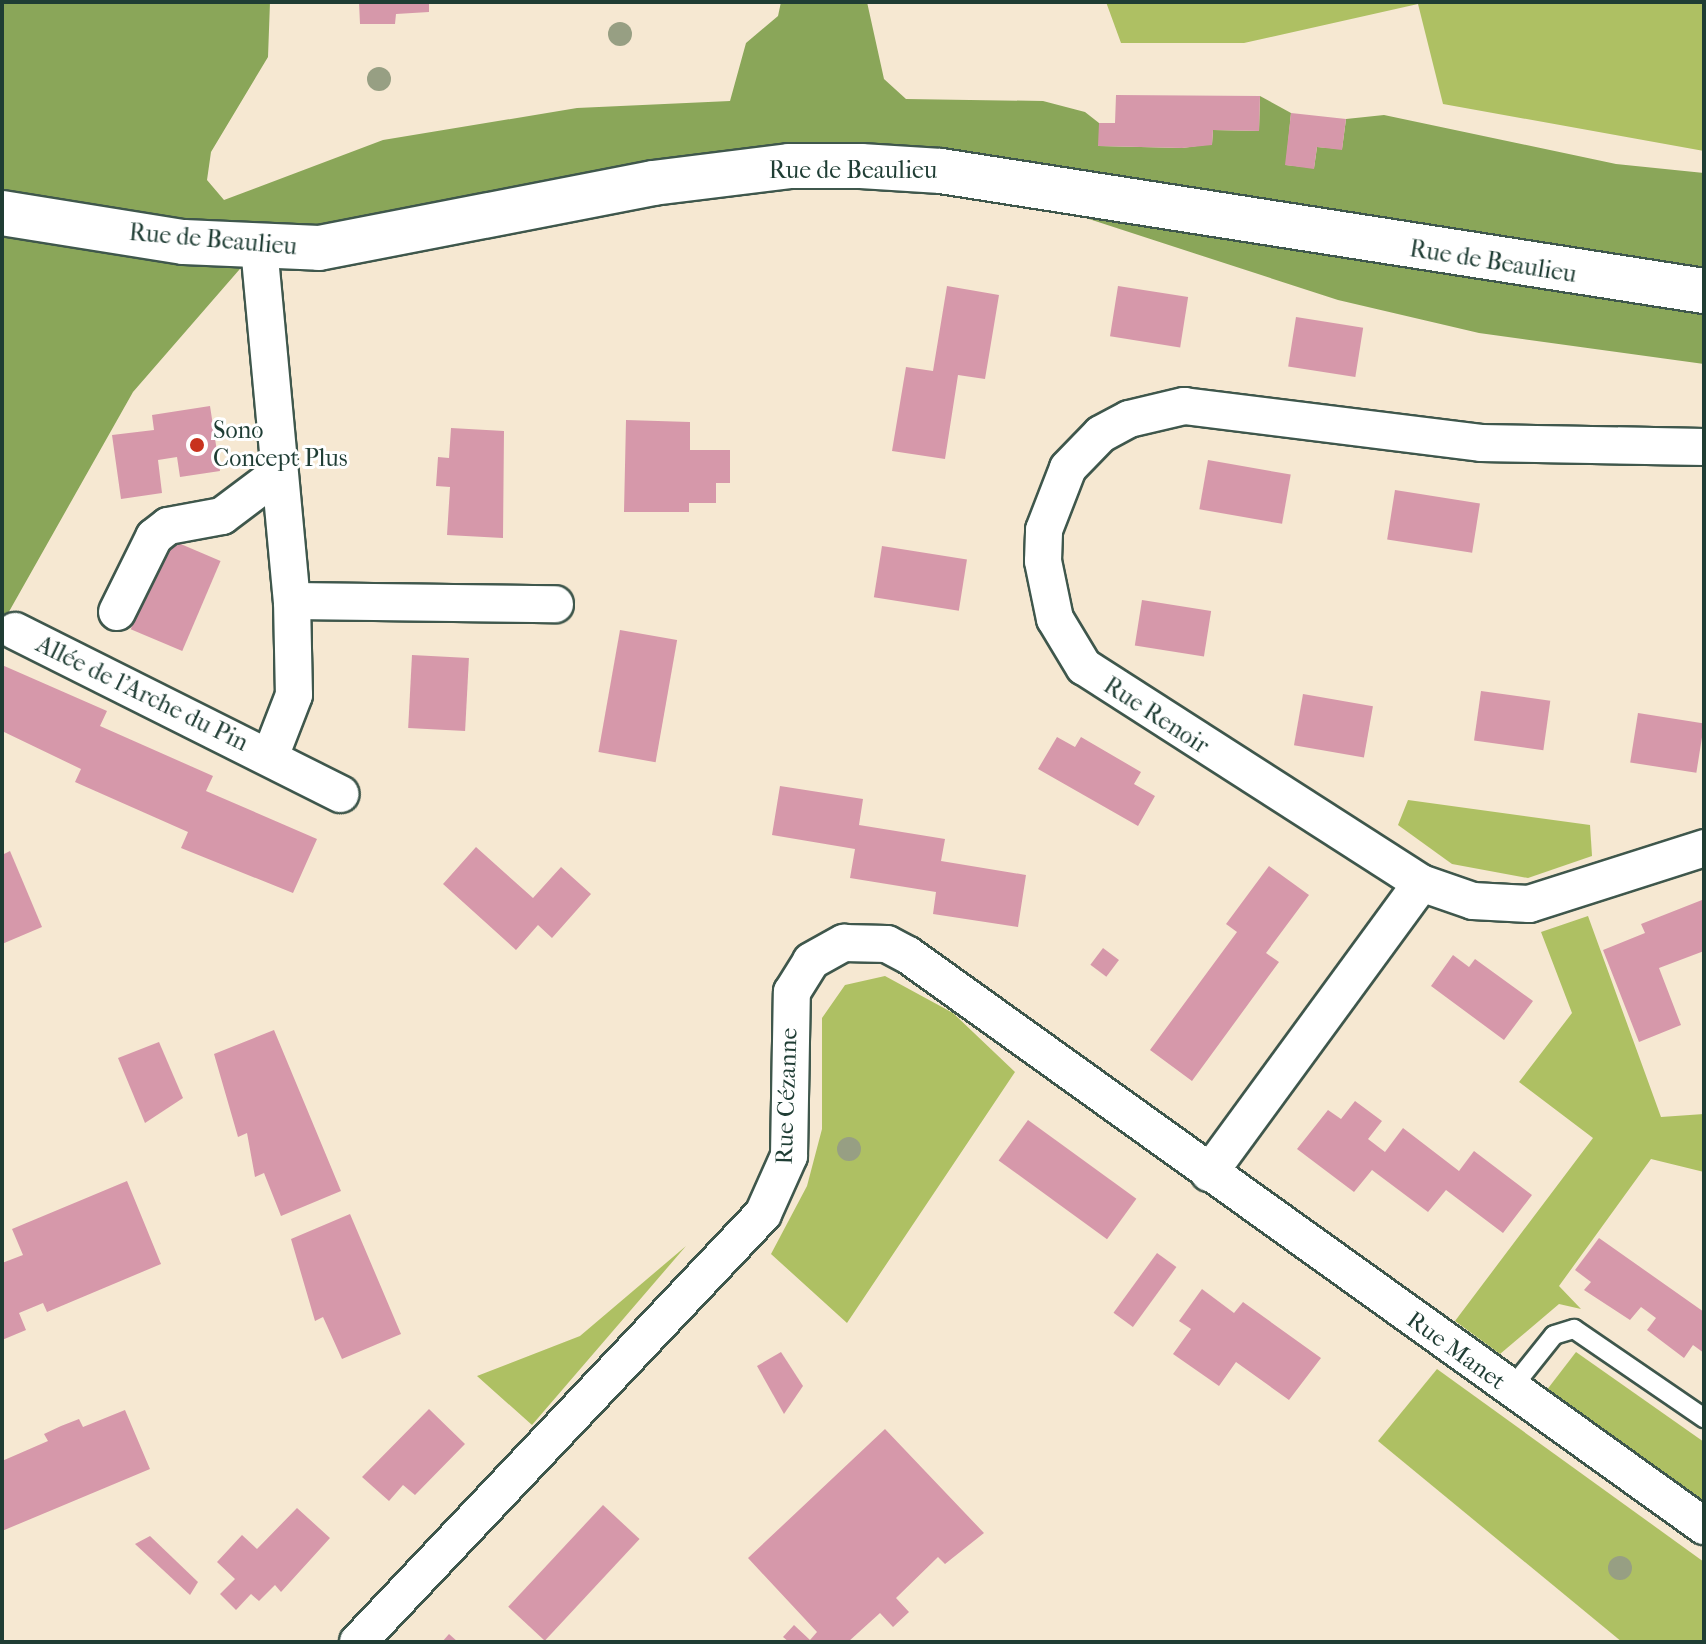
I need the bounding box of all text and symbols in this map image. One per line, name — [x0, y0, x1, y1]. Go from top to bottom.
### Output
street label: Rue de Beaulieu — [769, 157, 937, 185]
street label: Rue de Beaulieu — [128, 218, 298, 262]
street label: Rue de Beaulieu — [1407, 235, 1579, 289]
place label: Sono Concept Plus — [213, 417, 348, 473]
marker: Sono Concept Plus — [188, 436, 206, 454]
street label: Allée de l'Arche du Pin — [31, 630, 253, 758]
street label: Rue Renoir — [1098, 671, 1214, 761]
street label: Rue Cézanne — [770, 1027, 804, 1165]
street label: Rue Manet — [1401, 1306, 1511, 1396]

